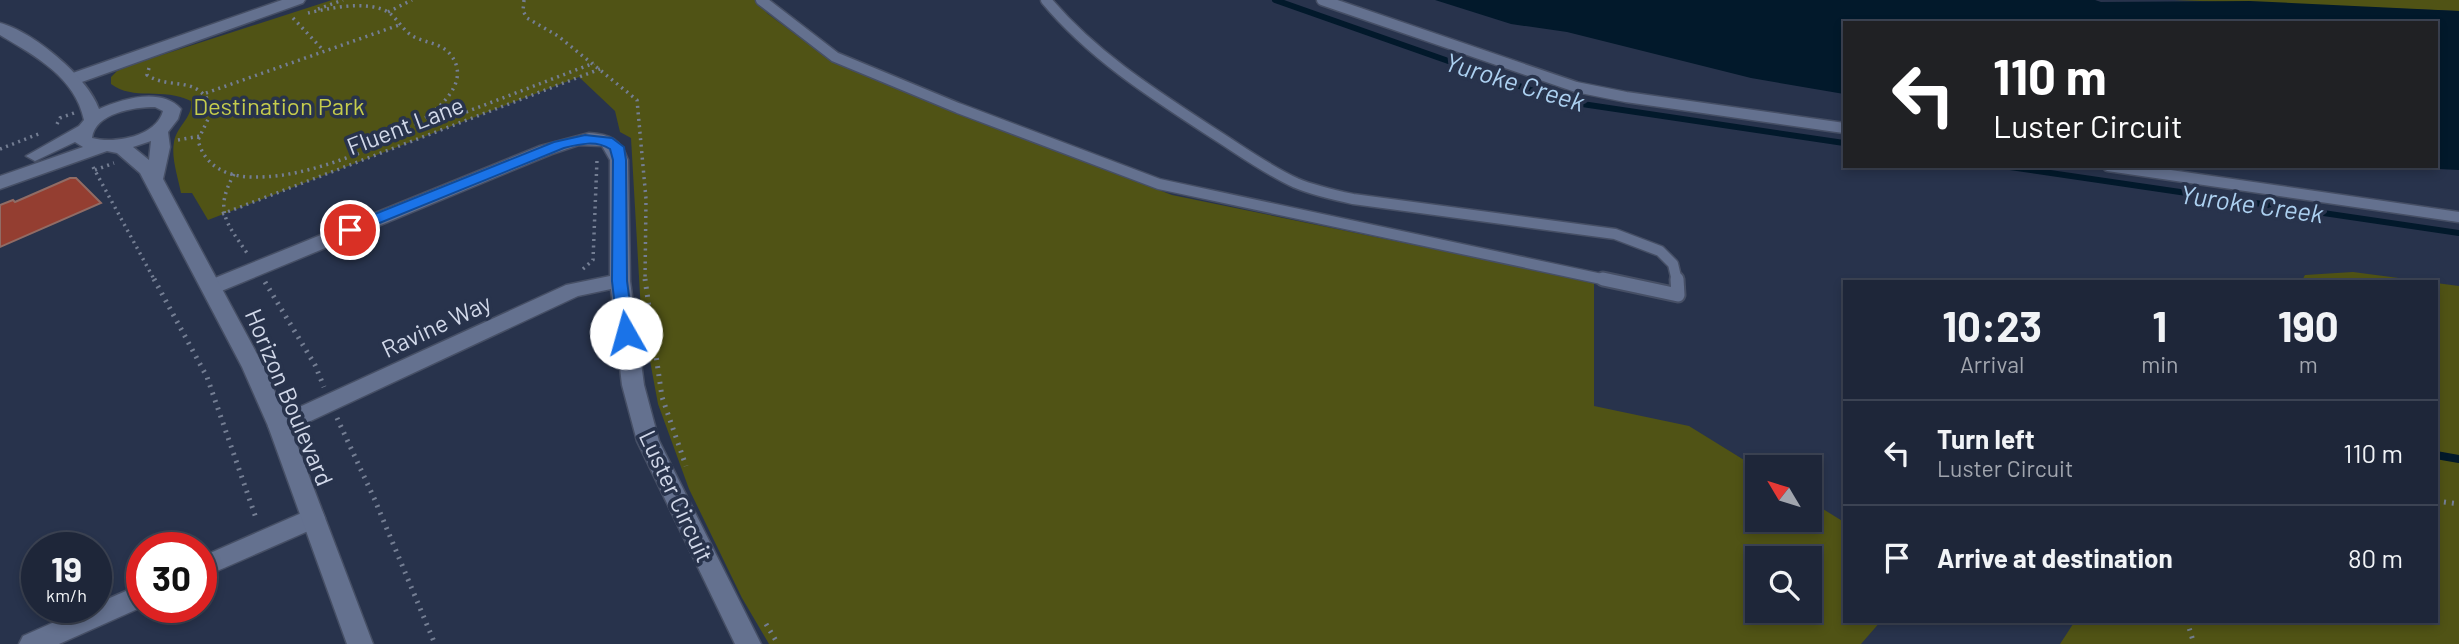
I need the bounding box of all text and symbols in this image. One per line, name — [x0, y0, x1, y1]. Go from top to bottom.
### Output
water label: Yuroke Creek — [1441, 45, 1589, 117]
text: 110 m — [1993, 46, 2107, 105]
icon: left — [1878, 49, 1969, 140]
street label: Fluent Lane — [343, 89, 467, 161]
park label: Destination Park — [193, 91, 365, 120]
text: Luster Circuit — [1993, 106, 2183, 144]
water label: Yuroke Creek — [2178, 178, 2326, 228]
pin — [320, 200, 380, 260]
icon: arrive — [331, 211, 369, 249]
street label: Ravine Way — [376, 287, 496, 363]
position arrow — [589, 296, 663, 370]
text: 10:23 — [1942, 300, 2042, 350]
text: 1 — [2152, 300, 2167, 350]
text: 190 — [2278, 300, 2339, 350]
street label: Horizon Boulevard — [240, 304, 340, 490]
text: Arrival — [1960, 350, 2024, 378]
text: min — [2141, 350, 2178, 378]
text: m — [2299, 350, 2318, 378]
text: Turn left — [1937, 423, 2035, 454]
street label: Luster Circuit — [634, 425, 720, 567]
icon: left — [1878, 434, 1916, 472]
text: 110 m — [2343, 437, 2403, 468]
text: Luster Circuit — [1937, 454, 2073, 482]
north arrow — [1745, 455, 1822, 532]
map controls — [1745, 455, 1822, 623]
speed limit sign: 30 — [126, 532, 217, 623]
icon: arrive — [1878, 539, 1916, 577]
text: Arrive at destination — [1937, 542, 2173, 573]
text: 80 m — [2348, 542, 2403, 573]
button: search — [1745, 546, 1822, 623]
text: 19 — [51, 547, 82, 589]
text: km/h — [46, 584, 87, 606]

